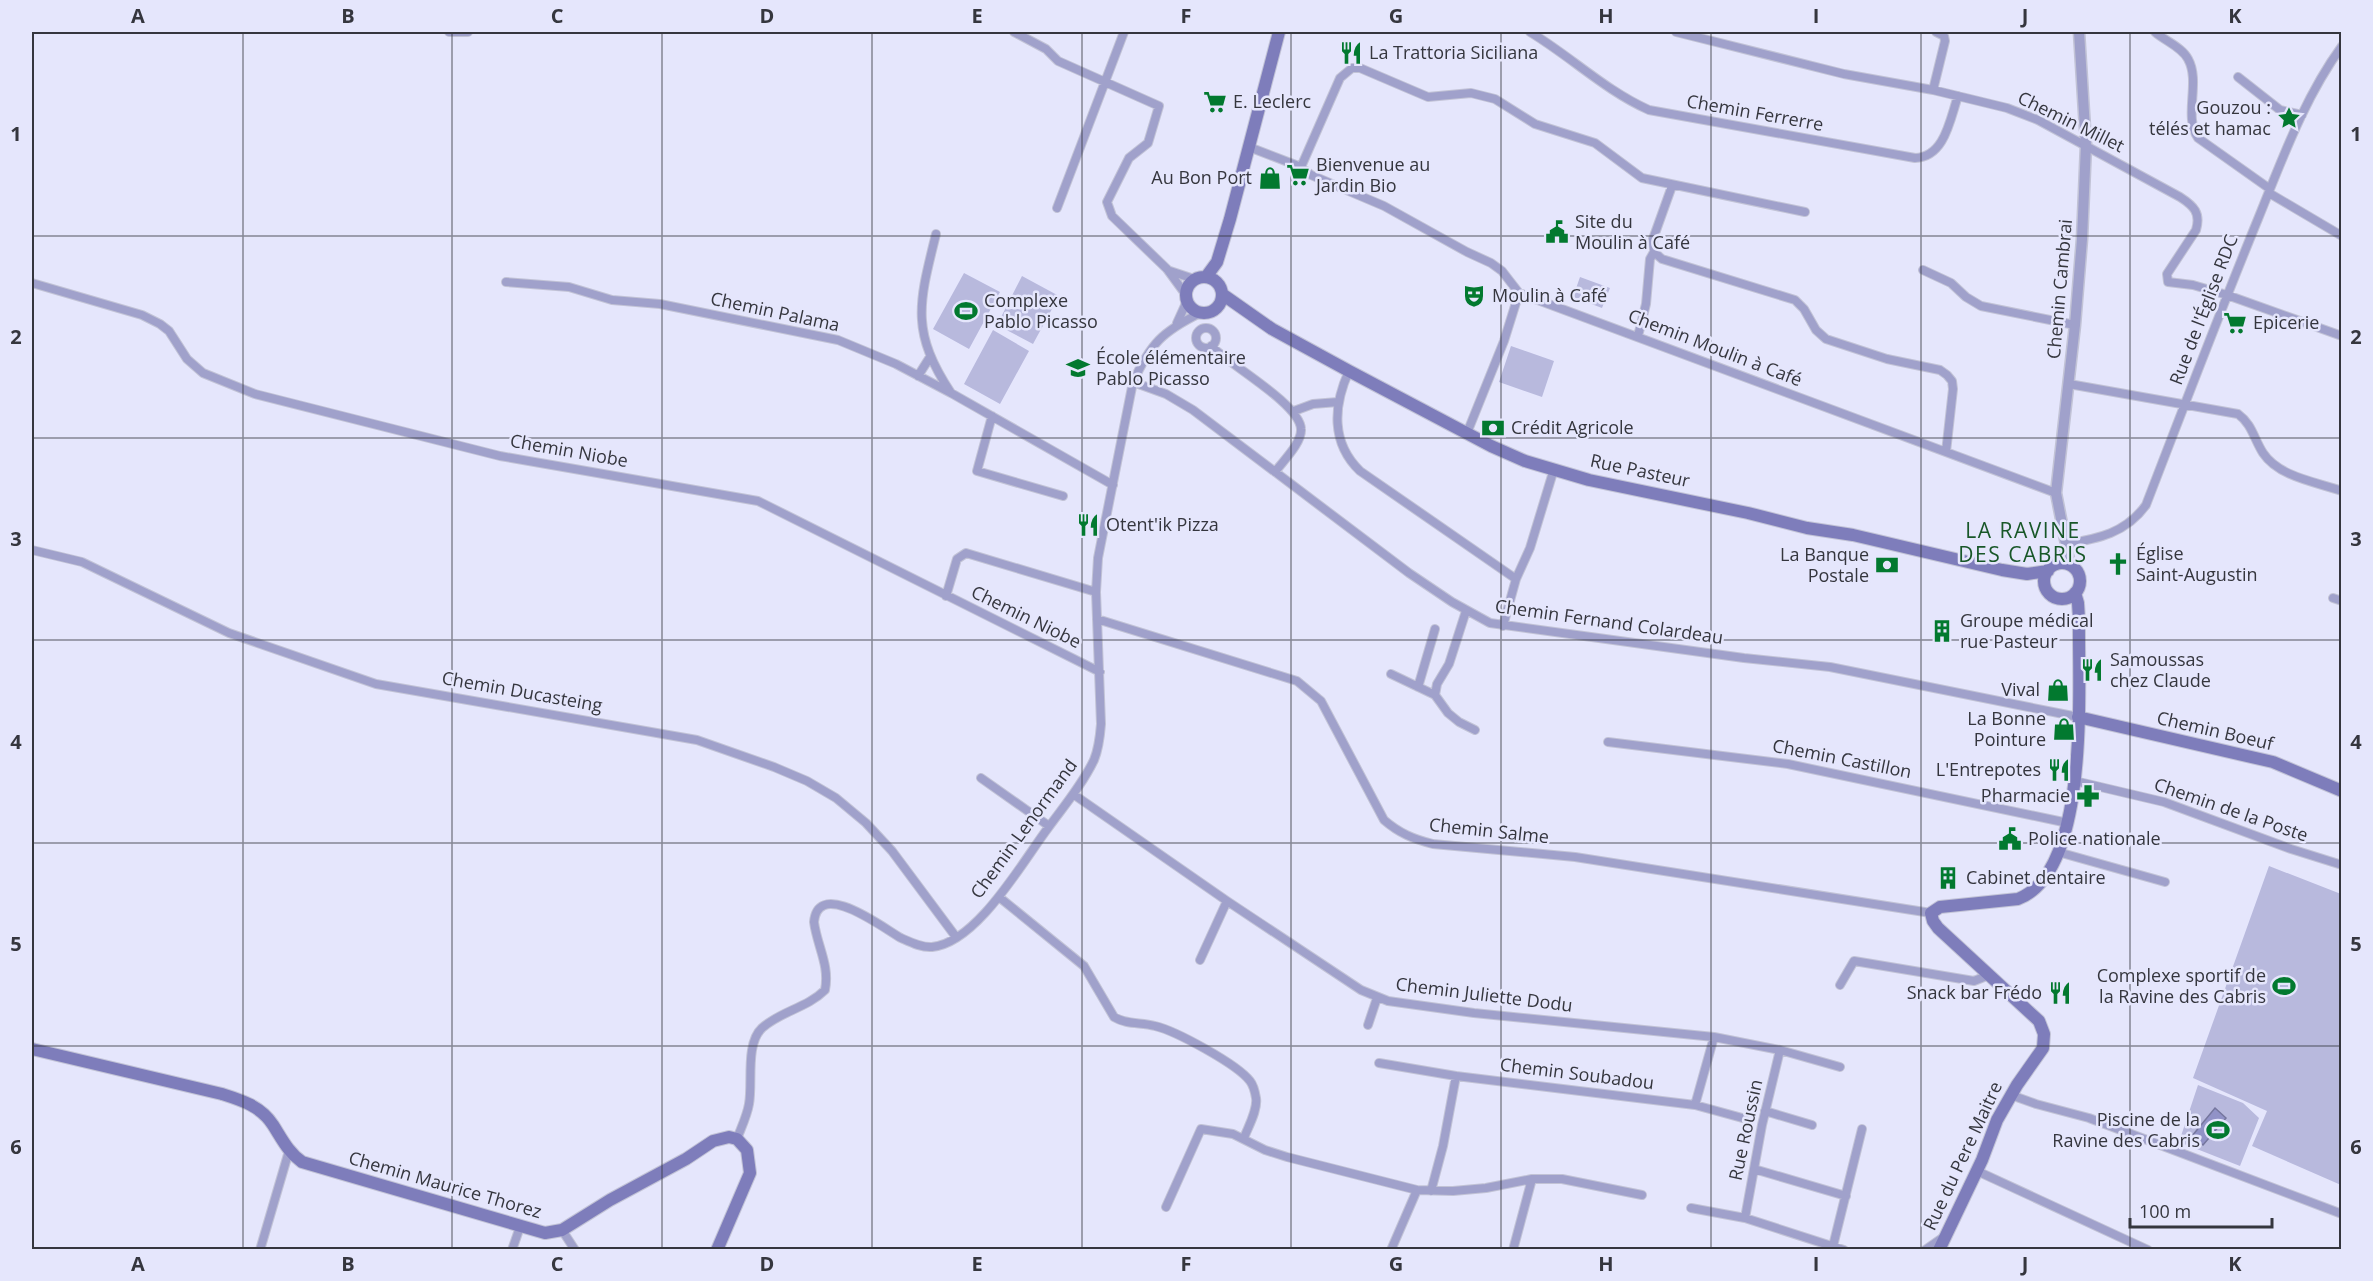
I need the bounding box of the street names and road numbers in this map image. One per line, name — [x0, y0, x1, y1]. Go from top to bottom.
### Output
street label: Chemin Millet — [2014, 85, 2129, 157]
street label: Chemin Ferrerre — [1685, 88, 1825, 136]
street label: Chemin Cambrai — [2041, 218, 2077, 360]
street label: Rue de l'Église RDC — [2163, 231, 2243, 388]
street label: Chemin Palama — [708, 286, 842, 336]
street label: Chemin Moulin à Café — [1625, 303, 1806, 391]
street label: Chemin Niobe — [508, 428, 630, 472]
street label: Rue Pasteur — [1588, 448, 1693, 492]
street label: Chemin Niobe — [967, 579, 1085, 653]
street label: Chemin Fernand Colardeau — [1494, 593, 1725, 649]
street label: Chemin Ducasteing — [440, 665, 605, 717]
street label: Chemin Boeuf — [2155, 705, 2277, 755]
street label: Chemin Castillon — [1771, 733, 1914, 783]
street label: Chemin Lenormand — [964, 754, 1082, 903]
street label: Chemin de la Poste — [2151, 771, 2311, 847]
street label: Chemin Salme — [1428, 812, 1550, 848]
street label: Chemin Juliette Dodu — [1394, 971, 1574, 1017]
street label: Chemin Soubadou — [1499, 1052, 1656, 1094]
street label: Rue Roussin — [1723, 1077, 1767, 1182]
street label: Rue du Pere Maitre — [1917, 1077, 2007, 1234]
street label: Chemin Maurice Thorez — [346, 1145, 545, 1223]

